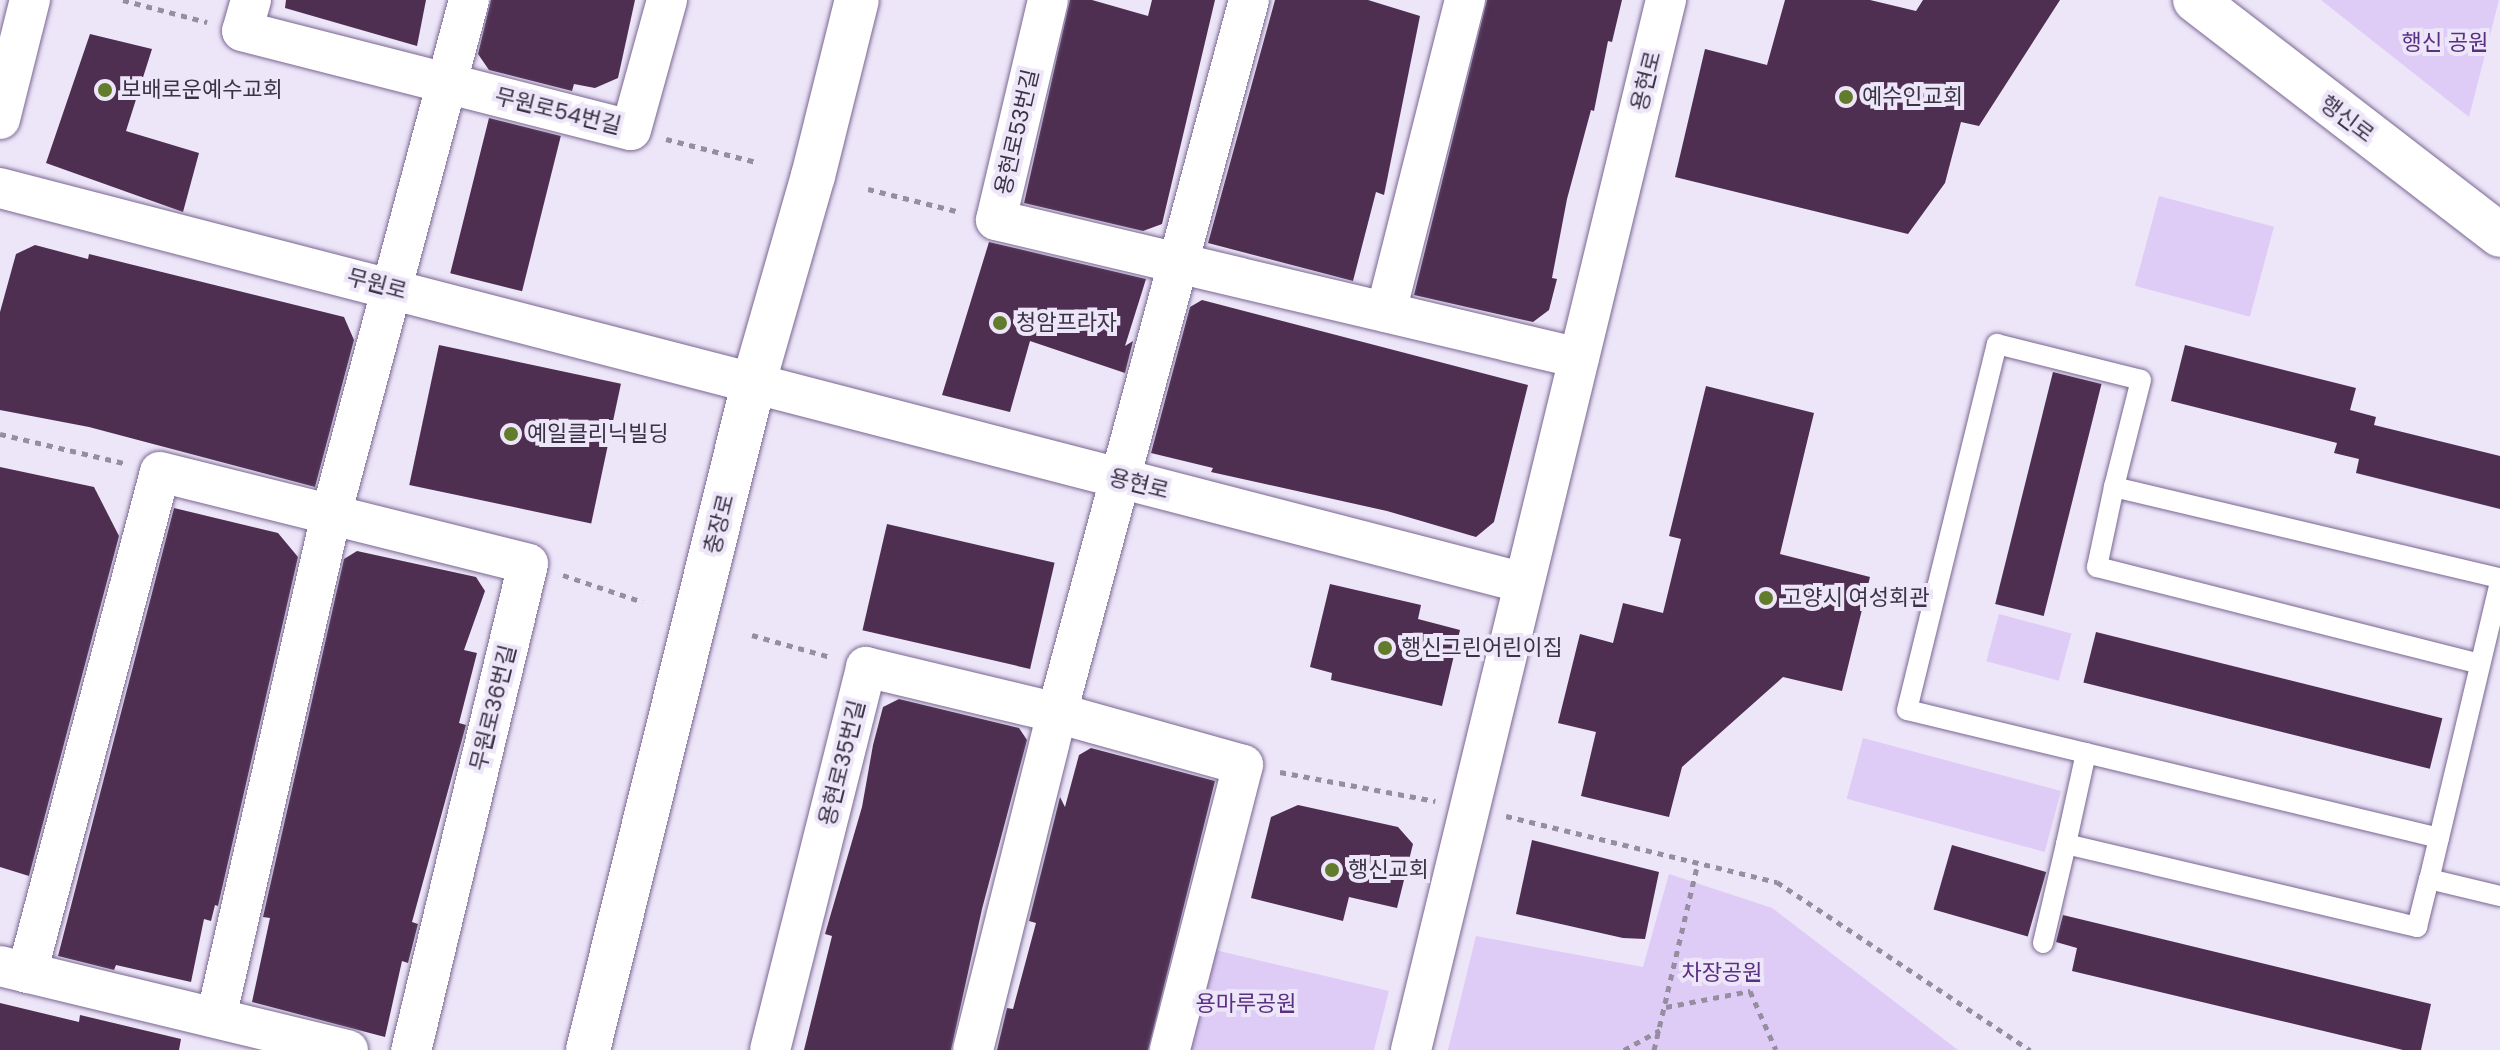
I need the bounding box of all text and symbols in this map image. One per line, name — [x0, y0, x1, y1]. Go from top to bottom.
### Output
park label: 행신 공원 — [2402, 30, 2488, 56]
street label: 용현로 — [1626, 48, 1666, 114]
street label: 용현로53번길 — [990, 67, 1044, 197]
place label: 보배로운예수교회 — [121, 77, 283, 103]
marker: 보배로운예수교회 — [96, 81, 114, 99]
street label: 무원로54번길 — [492, 83, 624, 139]
place label: 예수인교회 — [1862, 84, 1963, 110]
marker: 예수인교회 — [1837, 88, 1855, 106]
street label: 행신로 — [2315, 90, 2379, 148]
street label: 무원로 — [344, 263, 410, 305]
place label: 청암프라자 — [1016, 310, 1117, 336]
marker: 청암프라자 — [991, 314, 1009, 332]
place label: 예일클리닉빌딩 — [527, 421, 669, 447]
marker: 예일클리닉빌딩 — [502, 425, 520, 443]
street label: 용현로 — [1106, 464, 1172, 504]
street label: 충장로 — [699, 491, 739, 557]
place label: 고양시 여성회관 — [1782, 585, 1930, 611]
marker: 고양시 여성회관 — [1757, 589, 1775, 607]
place label: 행신그린어린이집 — [1401, 635, 1563, 661]
marker: 행신그린어린이집 — [1376, 639, 1394, 657]
street label: 무원로36번길 — [465, 643, 521, 773]
street label: 용현로35번길 — [814, 698, 870, 828]
place label: 행신교회 — [1348, 857, 1429, 883]
marker: 행신교회 — [1323, 861, 1341, 879]
park label: 차장공원 — [1682, 960, 1762, 986]
park label: 용마루공원 — [1195, 991, 1297, 1017]

